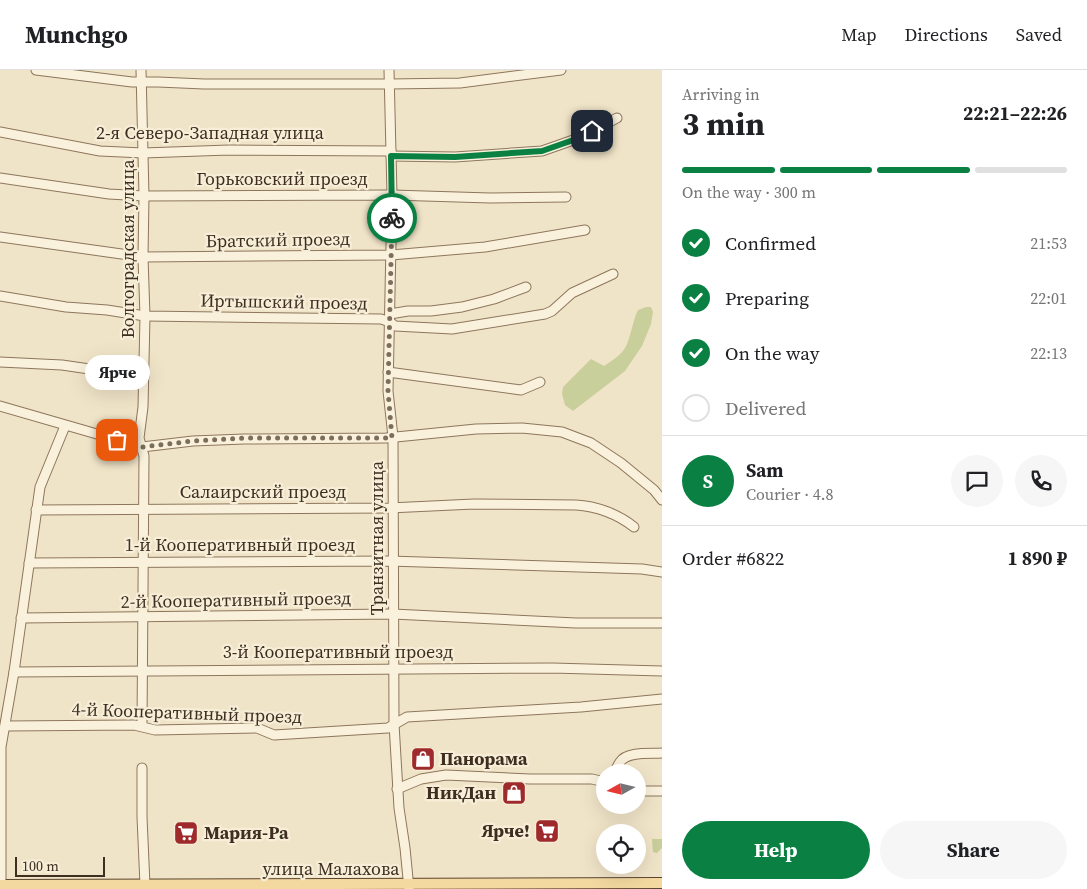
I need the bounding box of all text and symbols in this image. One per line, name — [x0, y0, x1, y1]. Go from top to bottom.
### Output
text: Munchgo — [25, 18, 128, 51]
text: Map — [841, 22, 877, 47]
text: Directions — [905, 22, 988, 47]
text: Saved — [1016, 22, 1062, 47]
text: Arriving in — [682, 83, 760, 105]
text: 22:21–22:26 — [963, 100, 1067, 126]
text: 3 min — [682, 102, 765, 146]
pin — [571, 110, 613, 152]
icon: home — [578, 117, 606, 145]
street label: 2-я Северо-Западная улица — [96, 120, 325, 145]
street label: Волгоградская улица — [115, 159, 140, 339]
street label: Горьковский проезд — [196, 166, 368, 191]
text: On the way · 300 m — [682, 181, 816, 203]
courier — [367, 193, 417, 243]
icon: bike — [378, 204, 406, 232]
street label: Братский проезд — [206, 226, 350, 253]
icon: check — [682, 229, 710, 257]
text: Confirmed — [725, 230, 816, 256]
text: 21:53 — [1030, 232, 1067, 254]
icon: check — [682, 284, 710, 312]
text: Preparing — [725, 285, 809, 311]
text: 22:01 — [1030, 287, 1067, 309]
street label: Иртышский проезд — [200, 288, 368, 315]
icon: check — [682, 339, 710, 367]
text: On the way — [725, 340, 820, 366]
text: 22:13 — [1030, 342, 1067, 364]
callout: Ярче — [84, 355, 150, 390]
text: Ярче — [99, 361, 136, 383]
text: Delivered — [725, 395, 806, 421]
pin — [96, 419, 138, 461]
icon: bag — [103, 426, 131, 454]
button: chat — [951, 455, 1003, 507]
button: phone — [1015, 455, 1067, 507]
text: Sam — [746, 457, 784, 483]
street label: Транзитная улица — [364, 460, 389, 615]
text: S — [703, 468, 713, 494]
street label: Салаирский проезд — [180, 479, 346, 504]
text: Courier · 4.8 — [746, 483, 834, 505]
street label: 1-й Кооперативный проезд — [125, 532, 355, 557]
text: Order #6822 — [682, 545, 784, 571]
text: 1 890 ₽ — [1007, 545, 1067, 571]
street label: 2-й Кооперативный проезд — [121, 585, 351, 614]
street label: 3-й Кооперативный проезд — [223, 639, 453, 664]
street label: 4-й Кооперативный проезд — [71, 696, 303, 729]
shop icon: Панорама — [410, 746, 436, 772]
place label: Панорама — [440, 746, 528, 771]
north arrow — [596, 764, 646, 814]
map controls — [596, 764, 646, 874]
place label: НикДан — [426, 780, 496, 805]
shop icon: НикДан — [501, 780, 527, 806]
place label: Ярче! — [482, 818, 530, 843]
supermarket icon: Ярче! — [534, 818, 560, 844]
supermarket icon: Мария-Ра — [173, 820, 199, 846]
place label: Мария-Ра — [204, 820, 289, 845]
button: Help — [682, 821, 870, 879]
button: Share — [880, 821, 1067, 879]
button: locate — [596, 824, 646, 874]
scale bar — [15, 854, 105, 877]
text: 100 m — [22, 856, 59, 876]
street label: улица Малахова — [263, 856, 400, 881]

